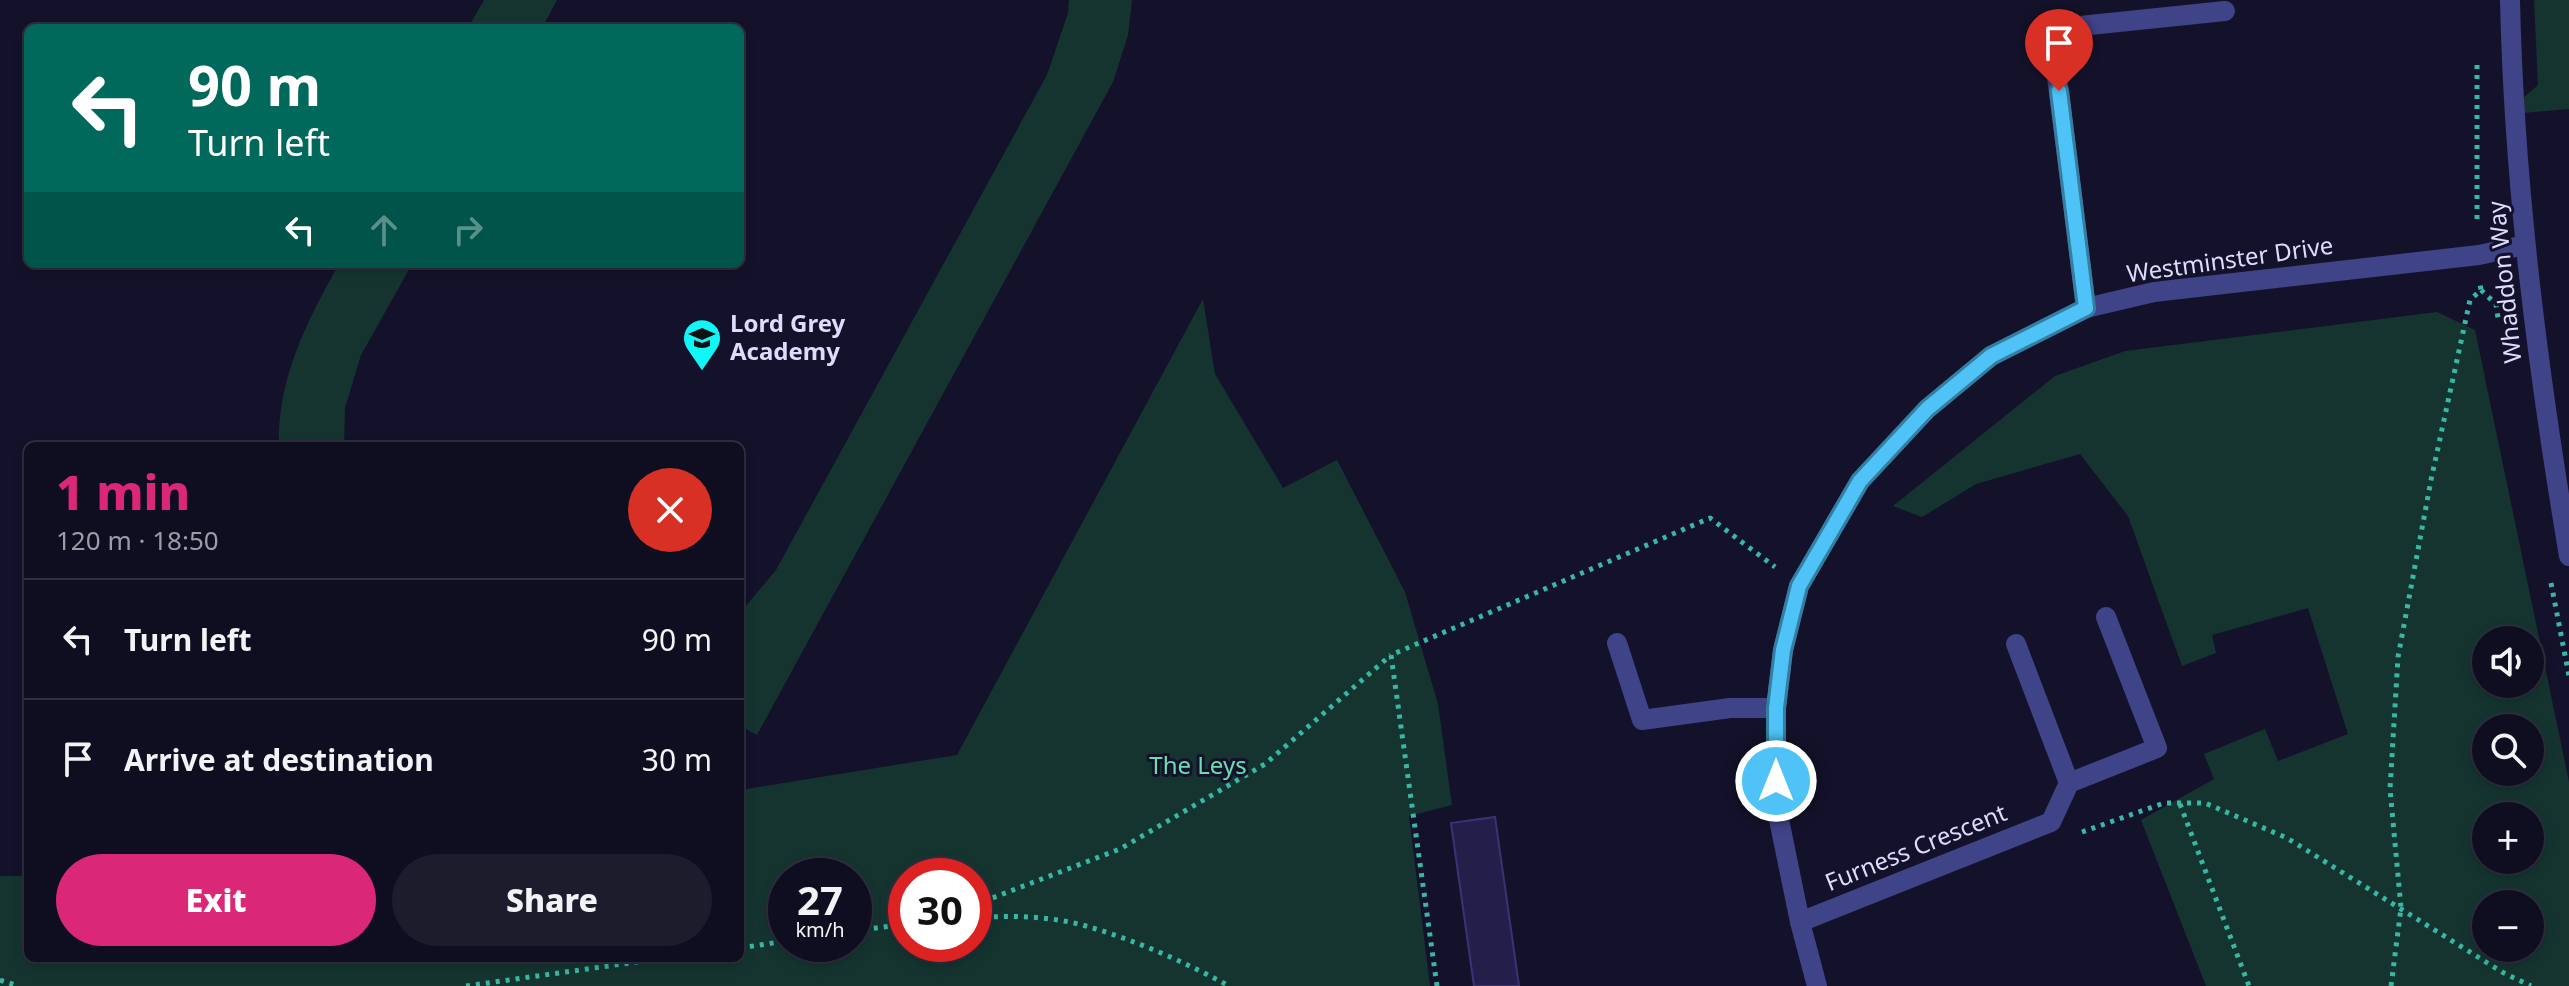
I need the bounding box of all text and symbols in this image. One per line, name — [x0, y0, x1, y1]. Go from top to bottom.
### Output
pin — [2025, 9, 2093, 91]
icon: arrive — [2037, 21, 2081, 65]
text: 90 m — [188, 46, 321, 122]
icon: left — [56, 56, 160, 160]
text: Turn left — [188, 118, 330, 167]
street label: Whaddon Way — [2478, 198, 2528, 365]
icon: left — [278, 208, 322, 252]
icon: ahead — [362, 208, 406, 252]
icon: right — [446, 208, 490, 252]
street label: Westminster Drive — [2124, 228, 2335, 289]
place label: Lord Grey Academy — [730, 306, 846, 367]
school or university icon: Lord Grey Academy — [681, 317, 723, 372]
text: 1 min — [56, 459, 190, 524]
button: close — [628, 468, 712, 552]
text: 120 m · 18:50 — [56, 522, 219, 558]
icon: left — [56, 617, 100, 661]
text: Turn left — [124, 619, 252, 660]
text: 90 m — [642, 619, 712, 660]
map controls — [2472, 626, 2544, 962]
button: sound — [2472, 626, 2544, 698]
button: search — [2472, 714, 2544, 786]
icon: arrive — [56, 737, 100, 781]
text: Arrive at destination — [124, 739, 434, 780]
text: 30 m — [642, 739, 712, 780]
position arrow — [1734, 739, 1818, 823]
park label: The Leys — [1149, 748, 1247, 781]
street label: Furness Crescent — [1820, 795, 2011, 898]
button: + — [2472, 802, 2544, 874]
button: Exit — [56, 854, 376, 946]
button: Share — [392, 854, 712, 946]
speed limit sign: 30 — [888, 858, 992, 962]
text: 27 — [797, 872, 843, 927]
button: − — [2472, 890, 2544, 962]
text: km/h — [795, 916, 845, 943]

